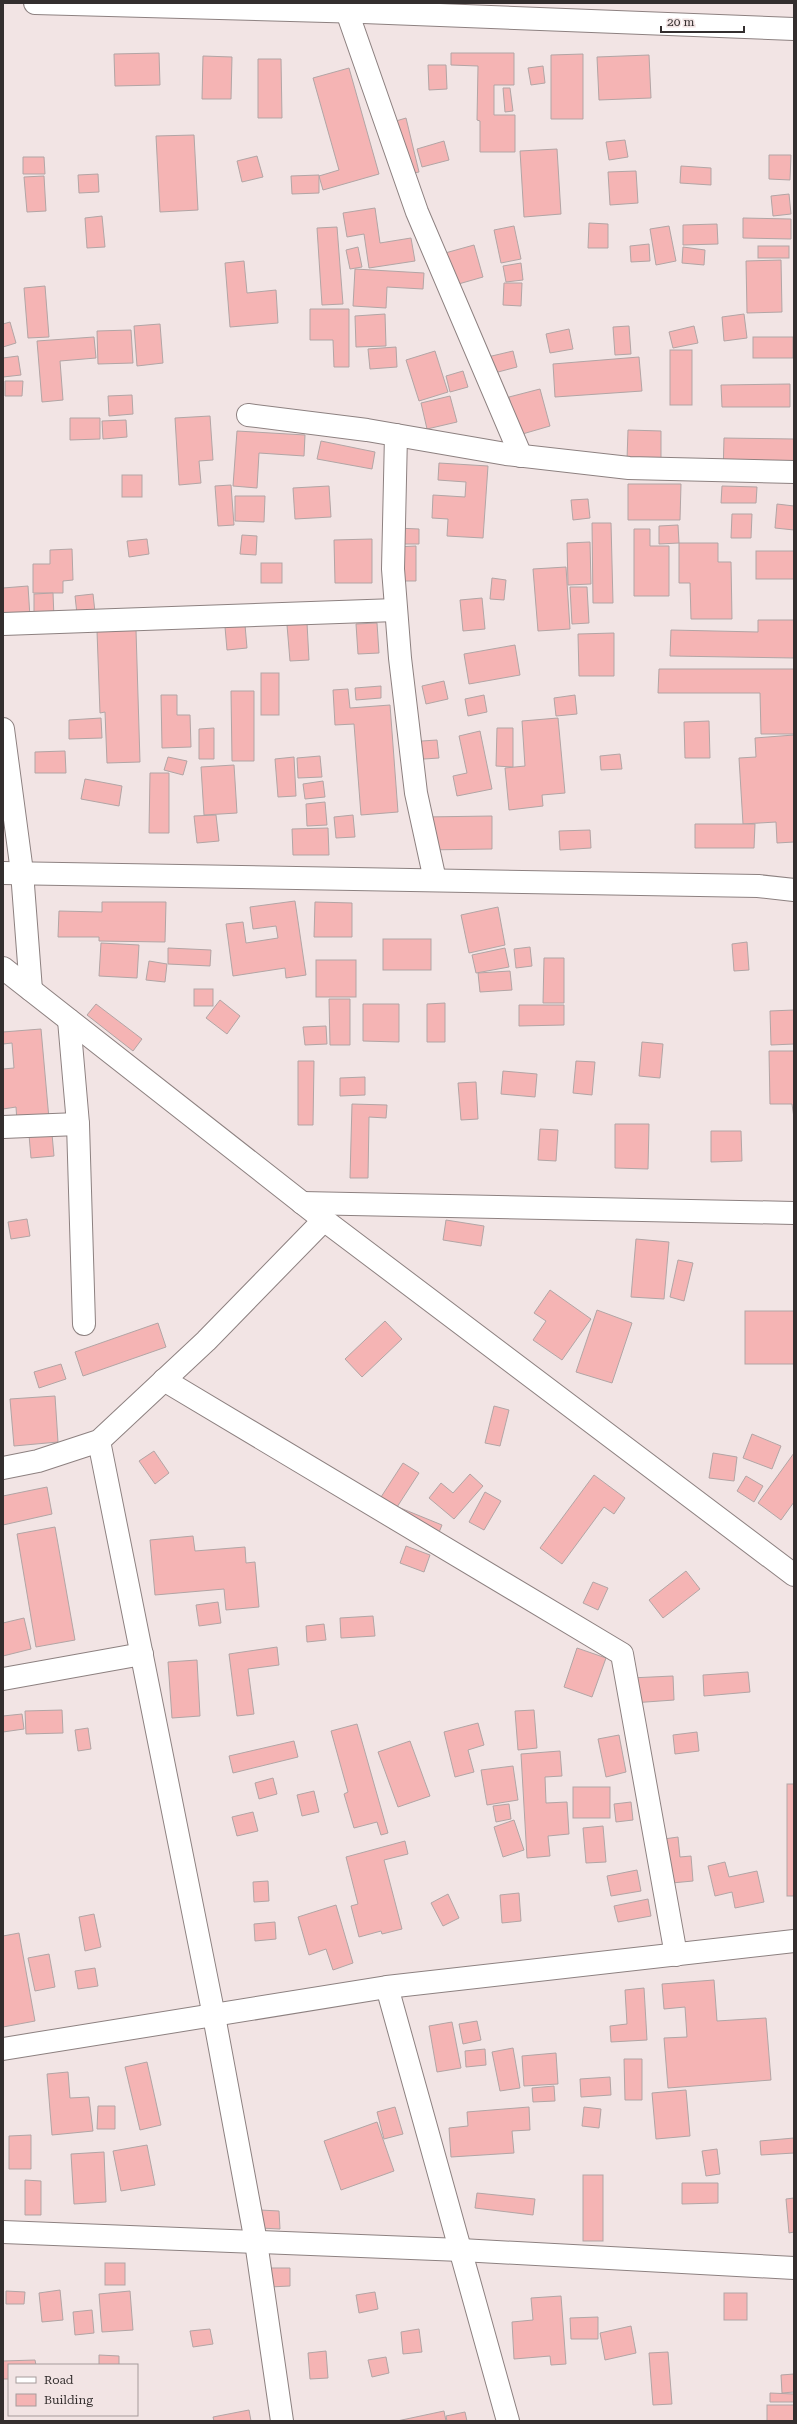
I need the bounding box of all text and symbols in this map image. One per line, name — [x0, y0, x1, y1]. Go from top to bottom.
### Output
scale bar — [661, 8, 744, 34]
text: 20 m — [667, 15, 694, 29]
legend — [8, 2364, 138, 2416]
text: Road — [44, 2373, 74, 2387]
text: Building — [44, 2393, 93, 2407]

